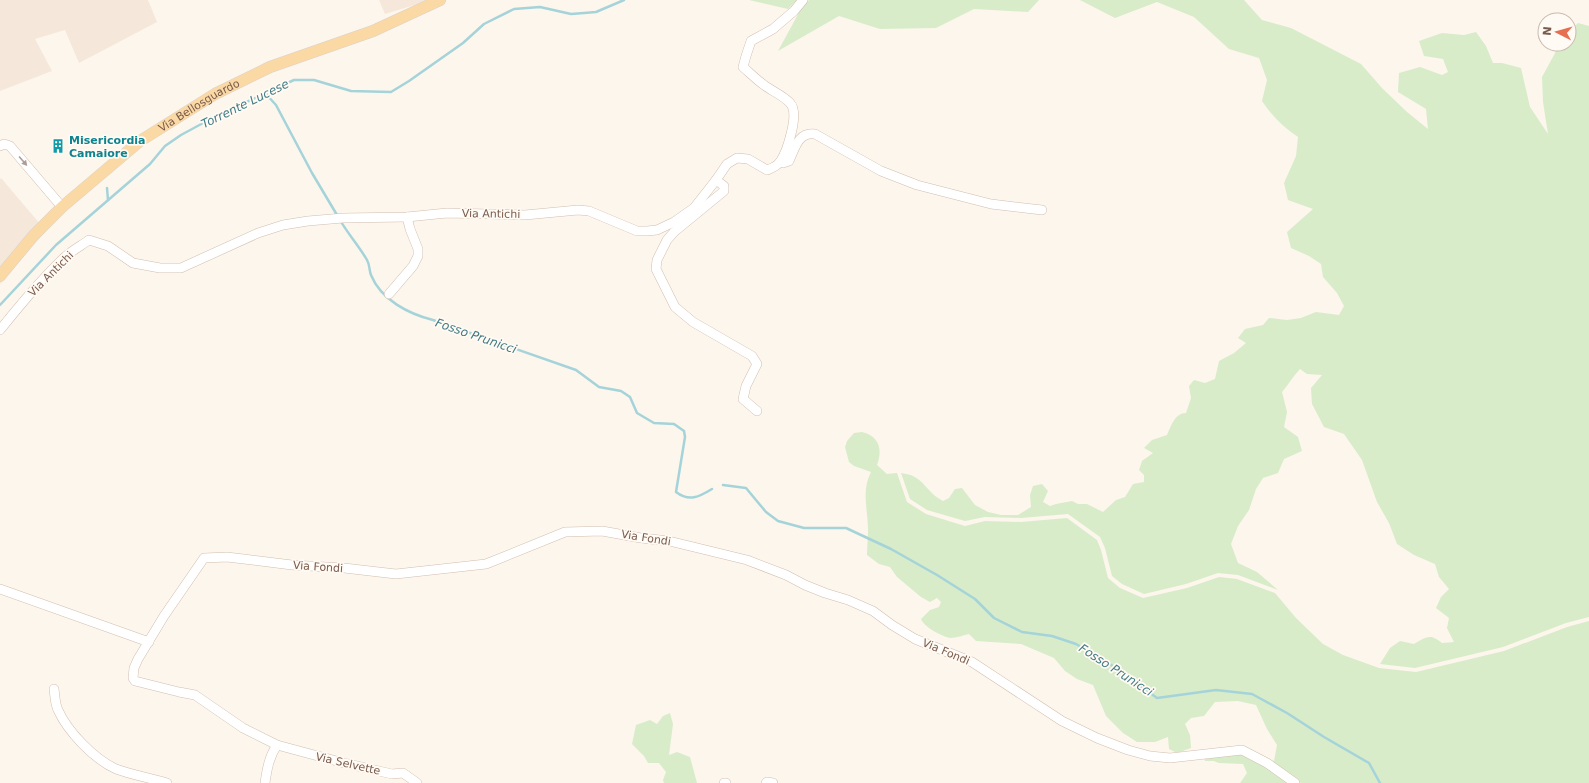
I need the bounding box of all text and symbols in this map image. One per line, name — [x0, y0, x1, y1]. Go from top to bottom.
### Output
north arrow — [1537, 12, 1577, 52]
text: N — [1541, 26, 1554, 36]
street label: Via Bellosguardo — [156, 76, 242, 134]
water label: Torrente Lucese — [199, 77, 291, 131]
place label: Misericordia Camaiore — [69, 134, 146, 160]
building icon: Misericordia Camaiore — [50, 138, 66, 154]
one-way arrow — [18, 156, 27, 166]
street label: Via Antichi — [462, 207, 520, 221]
street label: Via Antichi — [26, 249, 76, 299]
water label: Fosso Prunicci — [433, 316, 519, 357]
street label: Via Fondi — [620, 528, 672, 548]
street label: Via Fondi — [292, 559, 344, 575]
street label: Via Fondi — [920, 636, 972, 668]
water label: Fosso Prunicci — [1076, 641, 1156, 699]
street label: Via Selvette — [314, 750, 382, 778]

